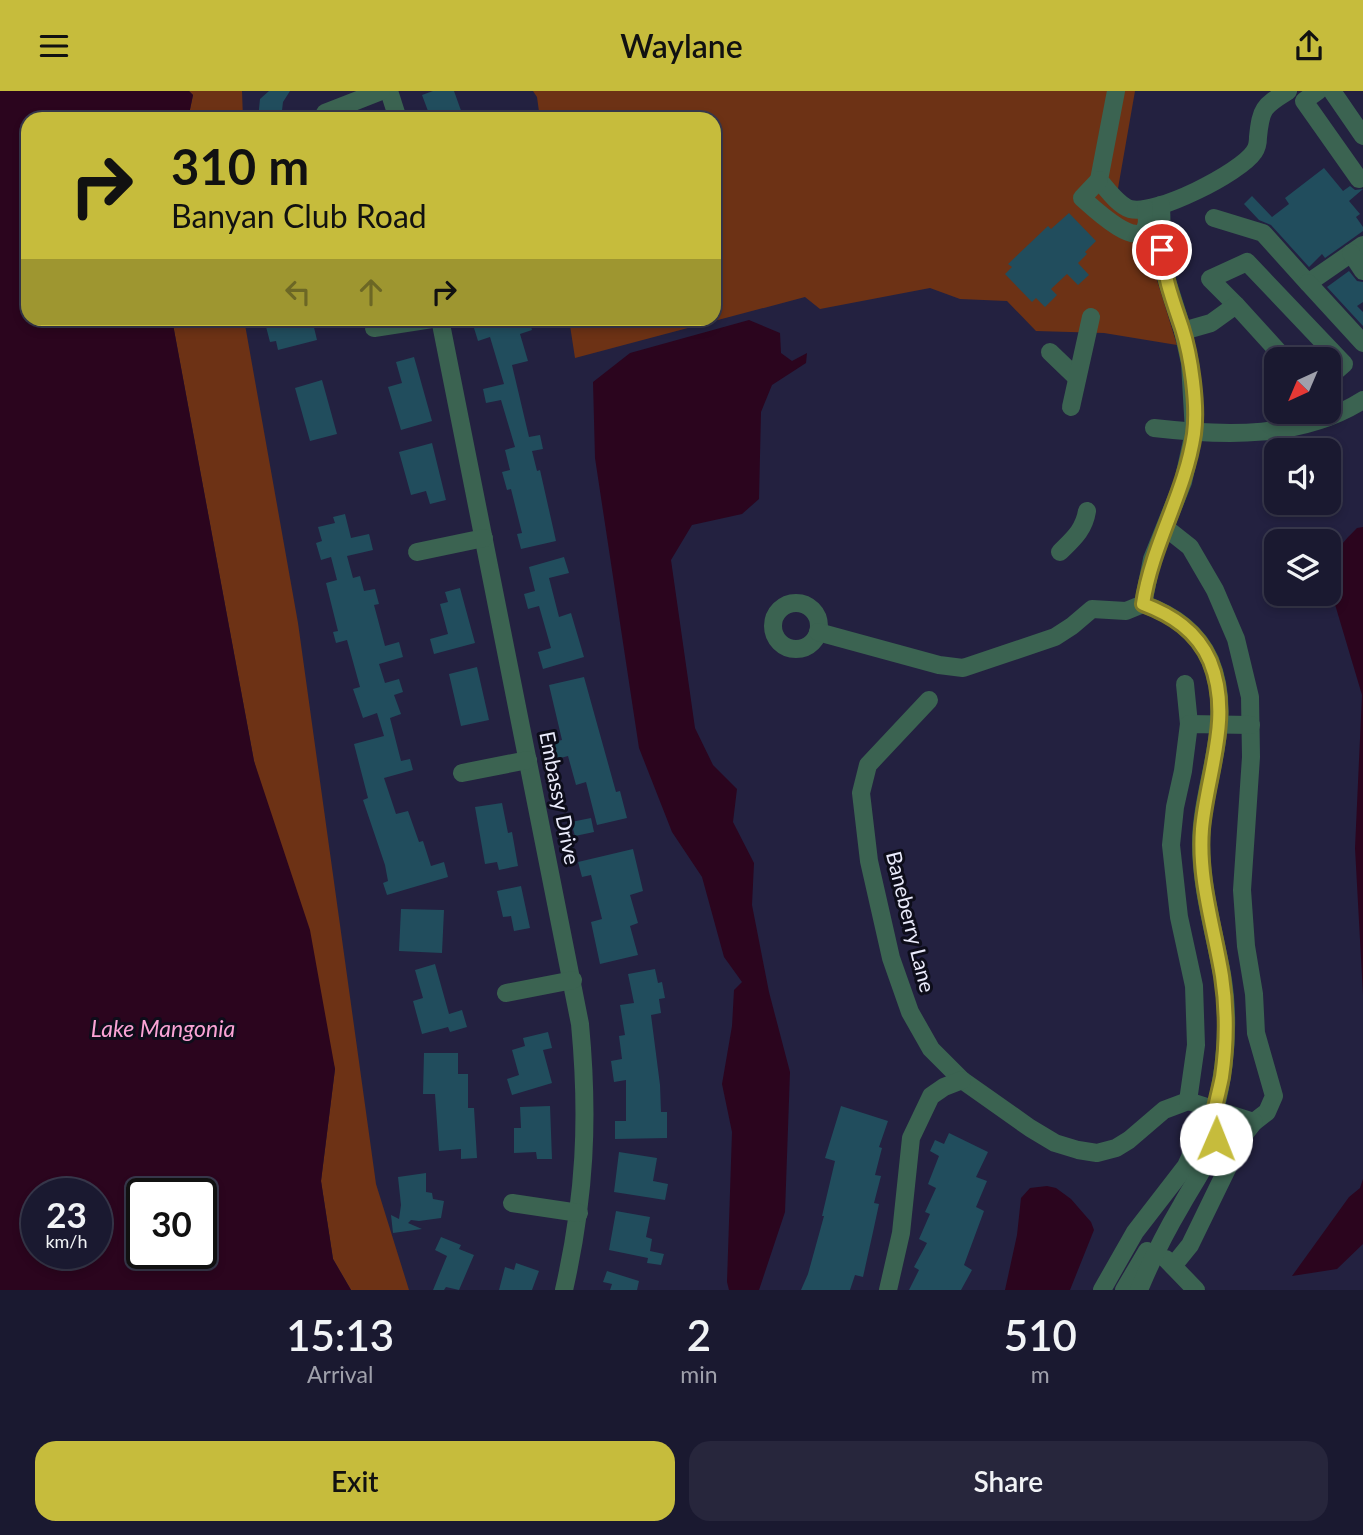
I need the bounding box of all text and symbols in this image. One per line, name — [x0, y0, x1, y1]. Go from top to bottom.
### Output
text: Waylane — [620, 26, 743, 65]
icon: menu — [35, 27, 73, 65]
icon: share — [1290, 27, 1328, 65]
text: 310 m — [171, 137, 309, 195]
icon: right — [56, 140, 147, 231]
text: Banyan Club Road — [171, 196, 427, 235]
pin — [1132, 220, 1192, 280]
icon: arrive — [1143, 231, 1181, 269]
icon: left — [279, 273, 317, 311]
icon: ahead — [352, 273, 390, 311]
icon: right — [425, 273, 463, 311]
north arrow — [1264, 347, 1340, 423]
map controls — [1264, 347, 1341, 606]
button: sound — [1264, 438, 1341, 515]
button: layers — [1264, 529, 1341, 606]
street label: Embassy Drive — [535, 729, 586, 866]
street label: Baneberry Lane — [882, 849, 941, 995]
water label: Lake Mangonia — [91, 1014, 235, 1042]
position arrow — [1179, 1102, 1253, 1176]
speed limit sign: 30 — [126, 1178, 217, 1269]
text: 23 — [46, 1193, 87, 1235]
text: km/h — [45, 1230, 88, 1252]
text: 15:13 — [286, 1310, 394, 1360]
text: 2 — [687, 1310, 711, 1360]
text: 510 — [1004, 1310, 1077, 1360]
text: Arrival — [307, 1360, 373, 1388]
text: min — [680, 1360, 718, 1388]
text: m — [1031, 1360, 1050, 1388]
button: Exit — [35, 1441, 675, 1521]
button: Share — [689, 1441, 1328, 1521]

